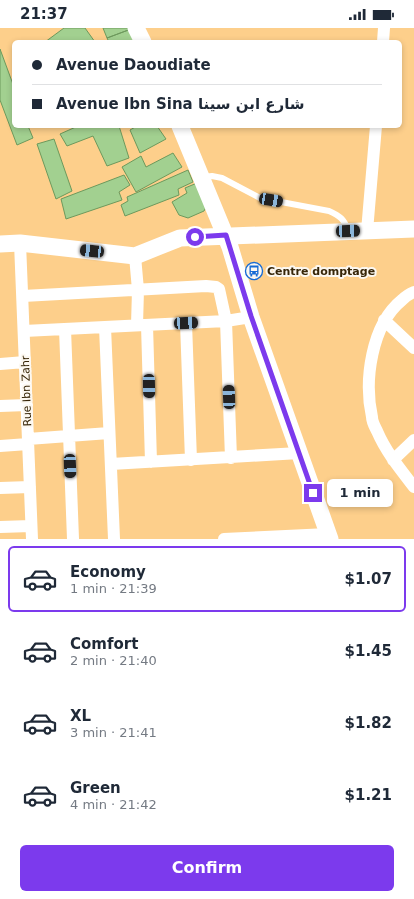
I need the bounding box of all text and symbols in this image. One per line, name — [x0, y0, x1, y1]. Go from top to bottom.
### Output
text: 21:37 — [20, 5, 68, 23]
text: Avenue Daoudiate — [56, 56, 211, 74]
text: Avenue Ibn Sina شارع ابن سينا — [56, 95, 305, 113]
car — [258, 192, 284, 208]
car — [336, 225, 360, 237]
route start — [186, 228, 204, 246]
car — [79, 244, 105, 258]
bus stop icon: Centre domptage — [244, 261, 264, 281]
place label: Centre domptage — [267, 265, 375, 278]
car — [174, 316, 198, 330]
street label: Rue Ibn Zahr — [19, 355, 34, 427]
car — [143, 374, 155, 398]
car — [223, 385, 235, 409]
car — [64, 454, 76, 478]
callout: 1 min — [327, 479, 393, 507]
route end — [304, 484, 322, 502]
text: 1 min — [340, 485, 380, 500]
icon: car — [22, 561, 58, 597]
text: Economy — [70, 563, 146, 581]
text: $1.07 — [345, 570, 392, 588]
text: 1 min · 21:39 — [70, 581, 157, 596]
icon: car — [22, 633, 58, 669]
text: Comfort — [70, 635, 138, 653]
text: $1.45 — [345, 642, 392, 660]
text: 2 min · 21:40 — [70, 653, 157, 668]
icon: car — [22, 705, 58, 741]
text: XL — [70, 707, 91, 725]
text: $1.82 — [345, 714, 392, 732]
text: 3 min · 21:41 — [70, 725, 157, 740]
icon: car — [22, 777, 58, 813]
text: Green — [70, 779, 121, 797]
text: $1.21 — [345, 786, 392, 804]
text: 4 min · 21:42 — [70, 797, 157, 812]
button: Confirm — [20, 845, 394, 891]

